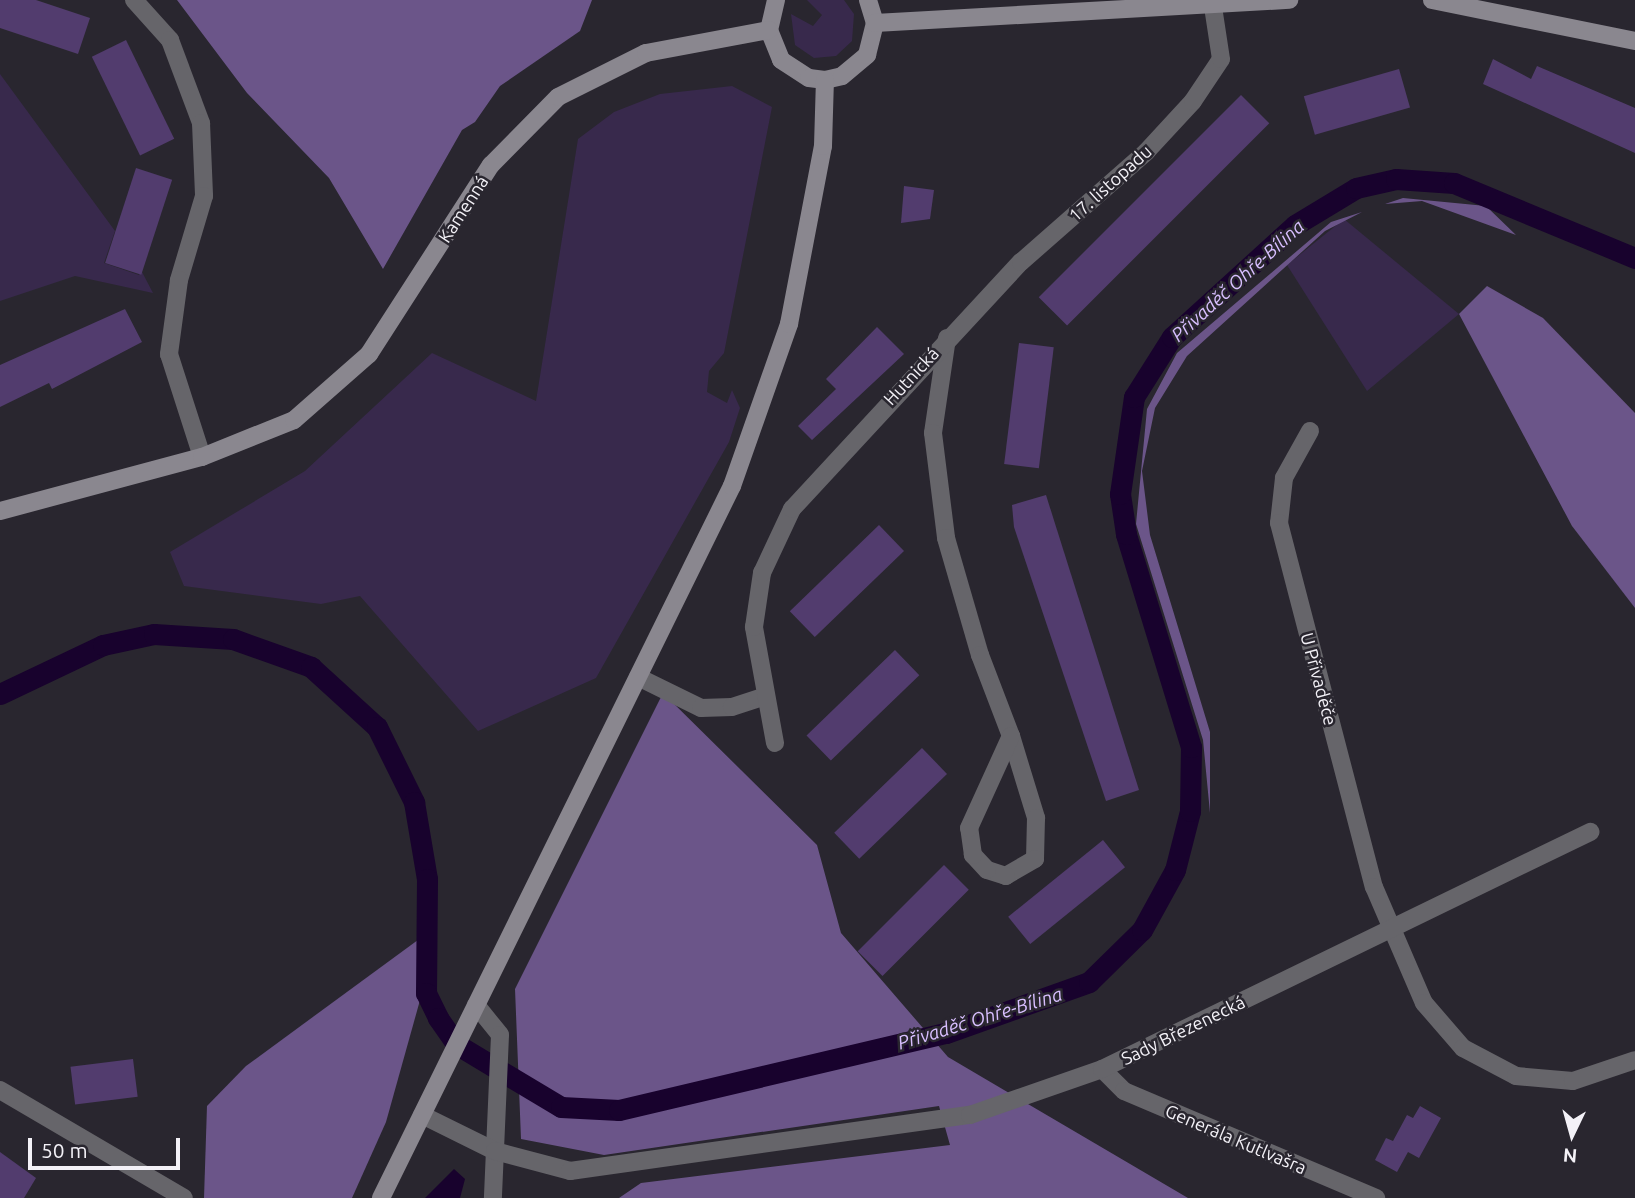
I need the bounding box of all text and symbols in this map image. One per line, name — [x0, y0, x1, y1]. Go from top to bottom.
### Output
street label: 17. listopadu — [1064, 140, 1156, 226]
street label: Kamenná — [433, 171, 493, 247]
water label: Přivaděč Ohře-Bílina — [1167, 215, 1309, 347]
street label: Hutnická — [879, 343, 943, 409]
street label: U Přivaděče — [1296, 630, 1342, 728]
water label: Přivaděč Ohře-Bílina — [895, 983, 1065, 1055]
street label: Sady Březenecká — [1118, 991, 1248, 1069]
street label: Generála Kutlvašra — [1162, 1100, 1310, 1178]
north arrow — [1537, 1100, 1607, 1170]
scale bar — [32, 1124, 184, 1168]
text: 50 m — [41, 1138, 88, 1162]
text: N — [1562, 1144, 1578, 1167]

